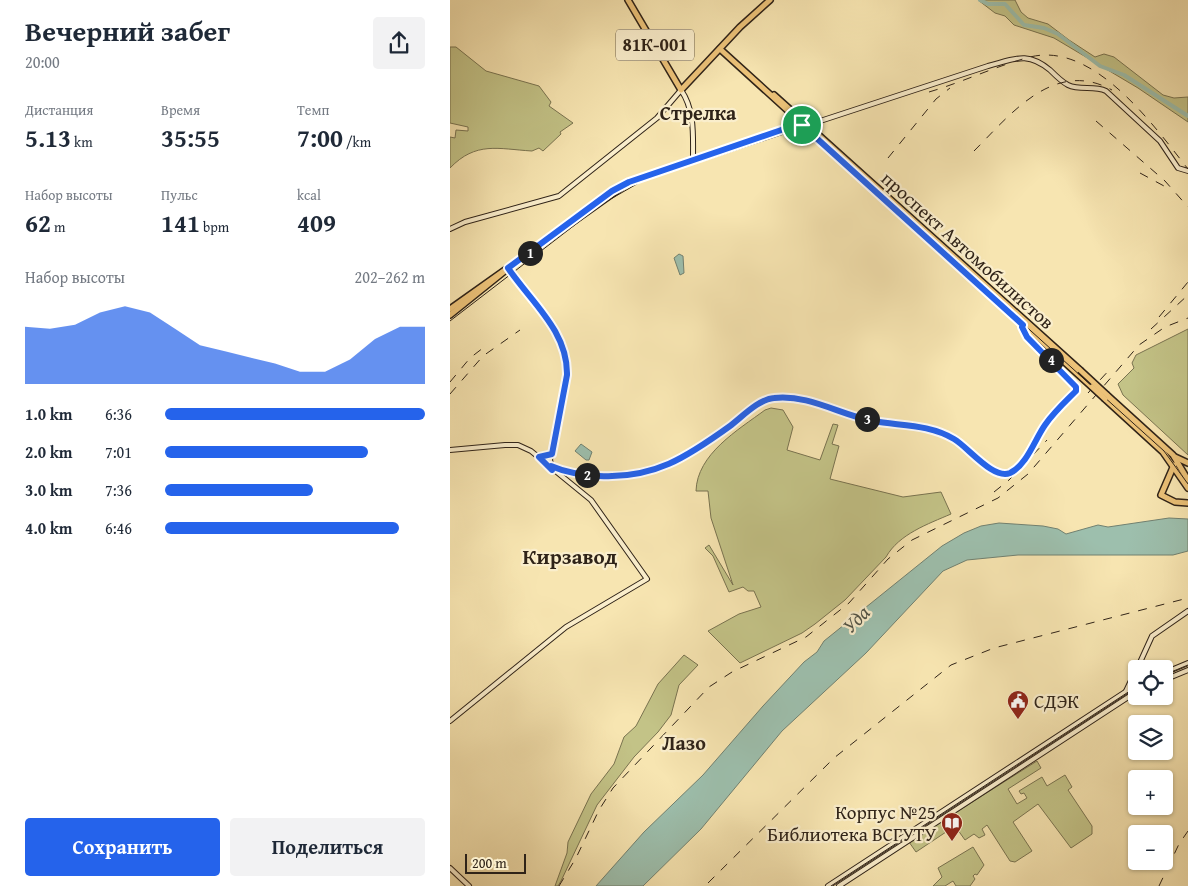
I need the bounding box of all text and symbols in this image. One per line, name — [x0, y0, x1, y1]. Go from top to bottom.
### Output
text: Вечерний забег — [25, 10, 230, 51]
button: share — [373, 17, 425, 69]
road number: 81К-001 — [616, 30, 694, 60]
text: 20:00 — [25, 50, 60, 74]
district label: Стрелка — [660, 98, 737, 127]
text: Дистанция — [25, 100, 93, 120]
text: Время — [161, 100, 200, 120]
text: Темп — [297, 100, 329, 120]
pin — [781, 104, 823, 146]
icon: arrive — [788, 111, 816, 139]
text: 5.13 — [25, 120, 71, 156]
text: 35:55 — [161, 120, 220, 156]
text: 7:00 — [297, 120, 343, 156]
text: km — [71, 132, 93, 152]
text: /km — [343, 132, 371, 152]
street label: проспект Автомобилистов — [875, 165, 1061, 335]
text: Набор высоты — [25, 185, 112, 205]
text: Пульс — [161, 185, 198, 205]
text: kcal — [297, 185, 321, 205]
text: 62 — [25, 205, 51, 241]
text: 141 — [161, 205, 200, 241]
text: 409 — [297, 205, 336, 241]
text: m — [51, 217, 65, 237]
text: bpm — [200, 217, 229, 237]
pin: 1 — [518, 240, 542, 266]
text: 1 — [527, 243, 534, 263]
text: Набор высоты — [25, 265, 125, 289]
text: 202–262 m — [355, 265, 425, 289]
pin: 4 — [1038, 348, 1064, 372]
text: 4 — [1048, 350, 1055, 370]
text: 1.0 km — [25, 402, 72, 426]
text: 6:36 — [105, 402, 132, 426]
pin: 3 — [854, 406, 880, 432]
text: 3 — [864, 409, 871, 429]
text: 2.0 km — [25, 440, 72, 464]
text: 7:01 — [105, 440, 132, 464]
pin: 2 — [574, 462, 600, 488]
text: 2 — [584, 465, 591, 485]
text: 3.0 km — [25, 478, 72, 502]
text: 7:36 — [105, 478, 132, 502]
text: 4.0 km — [25, 516, 72, 540]
text: 6:46 — [105, 516, 132, 540]
district label: Кирзавод — [523, 541, 618, 572]
water label: Уда — [835, 598, 877, 639]
map controls — [1128, 660, 1173, 870]
button: locate — [1128, 660, 1173, 705]
place label: СДЭК — [1034, 687, 1079, 715]
public building icon: СДЭК — [1006, 689, 1030, 720]
button: layers — [1128, 715, 1173, 760]
district label: Лазо — [662, 728, 706, 757]
button: + — [1128, 770, 1173, 815]
place label: Корпус №25 Библиотека ВСГУТУ — [767, 798, 936, 848]
library icon: Корпус №25 Библиотека ВСГУТУ — [940, 811, 964, 842]
button: Сохранить — [25, 818, 220, 876]
button: Поделиться — [230, 818, 425, 876]
button: − — [1128, 825, 1173, 870]
scale bar — [465, 851, 526, 874]
text: 200 m — [472, 853, 507, 873]

